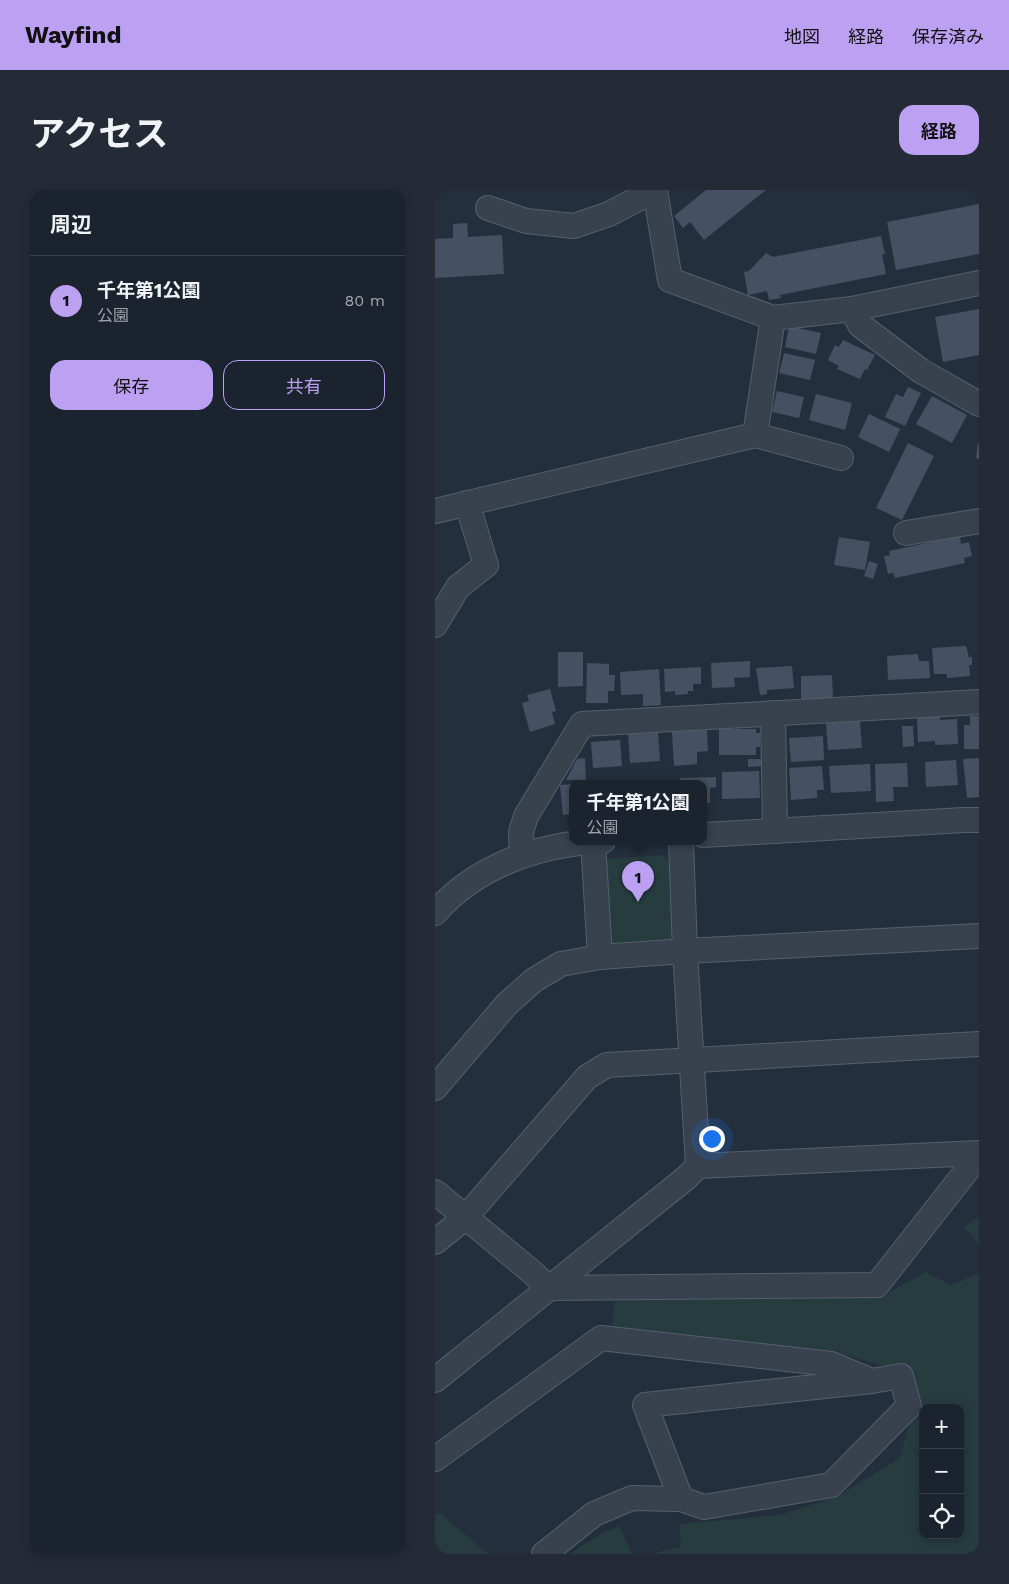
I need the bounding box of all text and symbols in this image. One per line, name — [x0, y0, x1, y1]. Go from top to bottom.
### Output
text: Wayfind — [25, 21, 121, 49]
text: 地図 — [784, 26, 820, 47]
text: 経路 — [848, 26, 884, 47]
text: 保存済み — [912, 26, 984, 47]
button: 経路 — [899, 105, 979, 155]
text: アクセス — [30, 113, 168, 155]
text: 周辺 — [50, 212, 92, 237]
text: 千年第1公園 — [97, 279, 200, 302]
text: 1 — [63, 291, 69, 310]
text: 80 m — [344, 291, 385, 310]
text: 公園 — [97, 306, 129, 325]
button: 保存 — [50, 360, 213, 410]
button: 共有 — [223, 360, 385, 410]
popup — [569, 780, 707, 845]
text: 千年第1公園 — [586, 791, 690, 814]
text: 公園 — [586, 818, 618, 837]
pin: 1 — [622, 861, 654, 902]
your location — [699, 1126, 725, 1152]
map controls — [919, 1404, 964, 1539]
button: + — [919, 1404, 964, 1449]
button: − — [919, 1449, 964, 1494]
button: locate — [919, 1494, 964, 1539]

